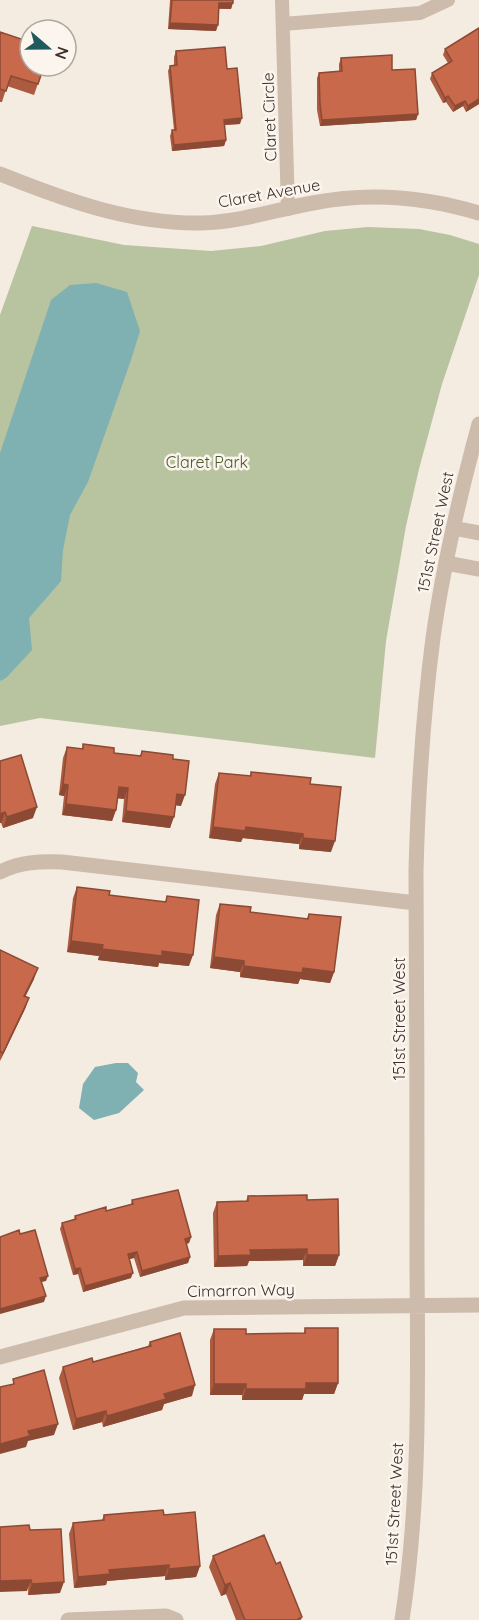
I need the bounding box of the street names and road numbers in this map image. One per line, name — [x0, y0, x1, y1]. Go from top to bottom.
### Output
street label: Claret Circle — [257, 72, 281, 162]
street label: Claret Avenue — [216, 174, 322, 212]
street label: 151st Street West — [412, 470, 458, 594]
street label: 151st Street West — [389, 957, 409, 1081]
street label: Cimarron Way — [187, 1279, 295, 1301]
street label: 151st Street West — [381, 1442, 407, 1566]

